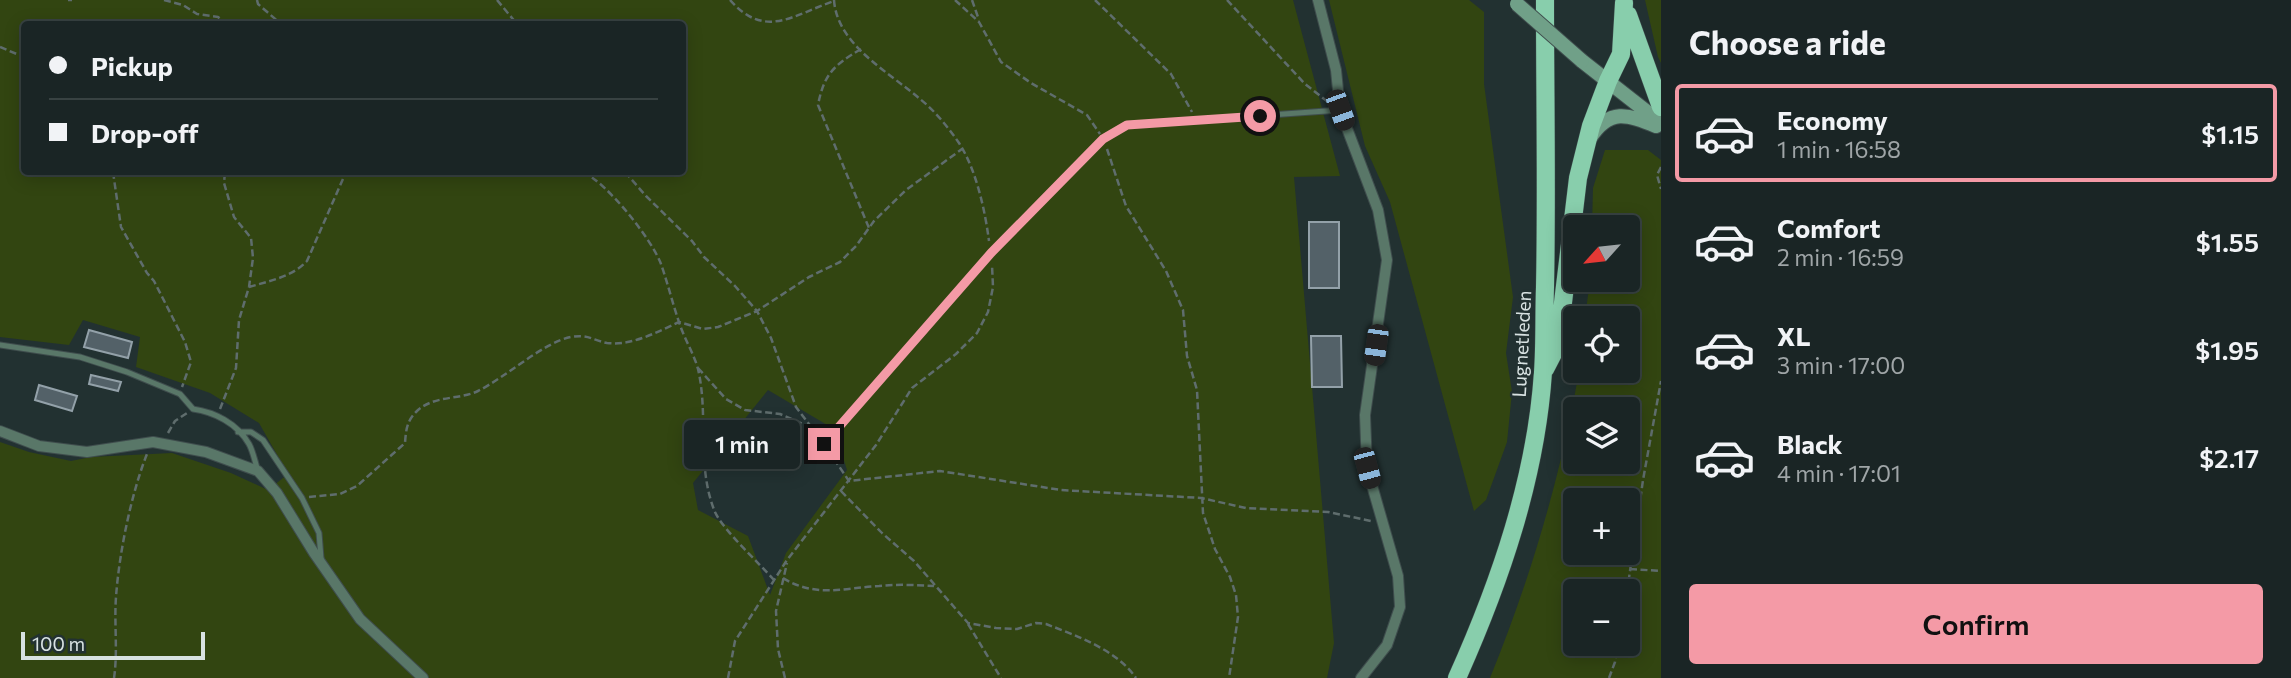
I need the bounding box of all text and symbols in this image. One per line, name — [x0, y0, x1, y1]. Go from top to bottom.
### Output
text: Choose a ride — [1689, 22, 1886, 62]
text: Pickup — [91, 50, 173, 81]
car — [1323, 87, 1358, 133]
route start — [1244, 100, 1276, 132]
icon: car — [1693, 102, 1756, 165]
text: Economy — [1777, 104, 1888, 135]
text: Drop-off — [91, 117, 198, 148]
text: $1.15 — [2201, 118, 2259, 149]
text: 1 min · 16:58 — [1777, 135, 1901, 163]
icon: car — [1693, 210, 1756, 273]
text: Comfort — [1777, 212, 1880, 243]
north arrow — [1563, 215, 1640, 292]
map controls — [1563, 215, 1640, 656]
text: $1.55 — [2196, 226, 2259, 257]
text: 2 min · 16:59 — [1777, 243, 1904, 271]
street label: Lugnetleden — [1507, 290, 1535, 398]
button: locate — [1563, 306, 1640, 383]
icon: car — [1693, 318, 1756, 381]
text: XL — [1777, 320, 1811, 351]
car — [1363, 323, 1390, 367]
text: $1.95 — [2195, 334, 2259, 365]
text: 3 min · 17:00 — [1777, 351, 1905, 379]
button: layers — [1563, 397, 1640, 474]
callout: 1 min — [684, 420, 800, 468]
icon: car — [1693, 426, 1756, 489]
route end — [808, 428, 840, 460]
text: Black — [1777, 428, 1843, 459]
text: 1 min — [715, 430, 769, 458]
text: $2.17 — [2199, 442, 2259, 473]
car — [1352, 445, 1383, 491]
text: 4 min · 17:01 — [1777, 459, 1901, 487]
button: + — [1563, 488, 1640, 565]
button: − — [1563, 579, 1640, 656]
button: Confirm — [1689, 584, 2263, 664]
scale bar — [21, 629, 205, 661]
text: 100 m — [32, 632, 85, 655]

